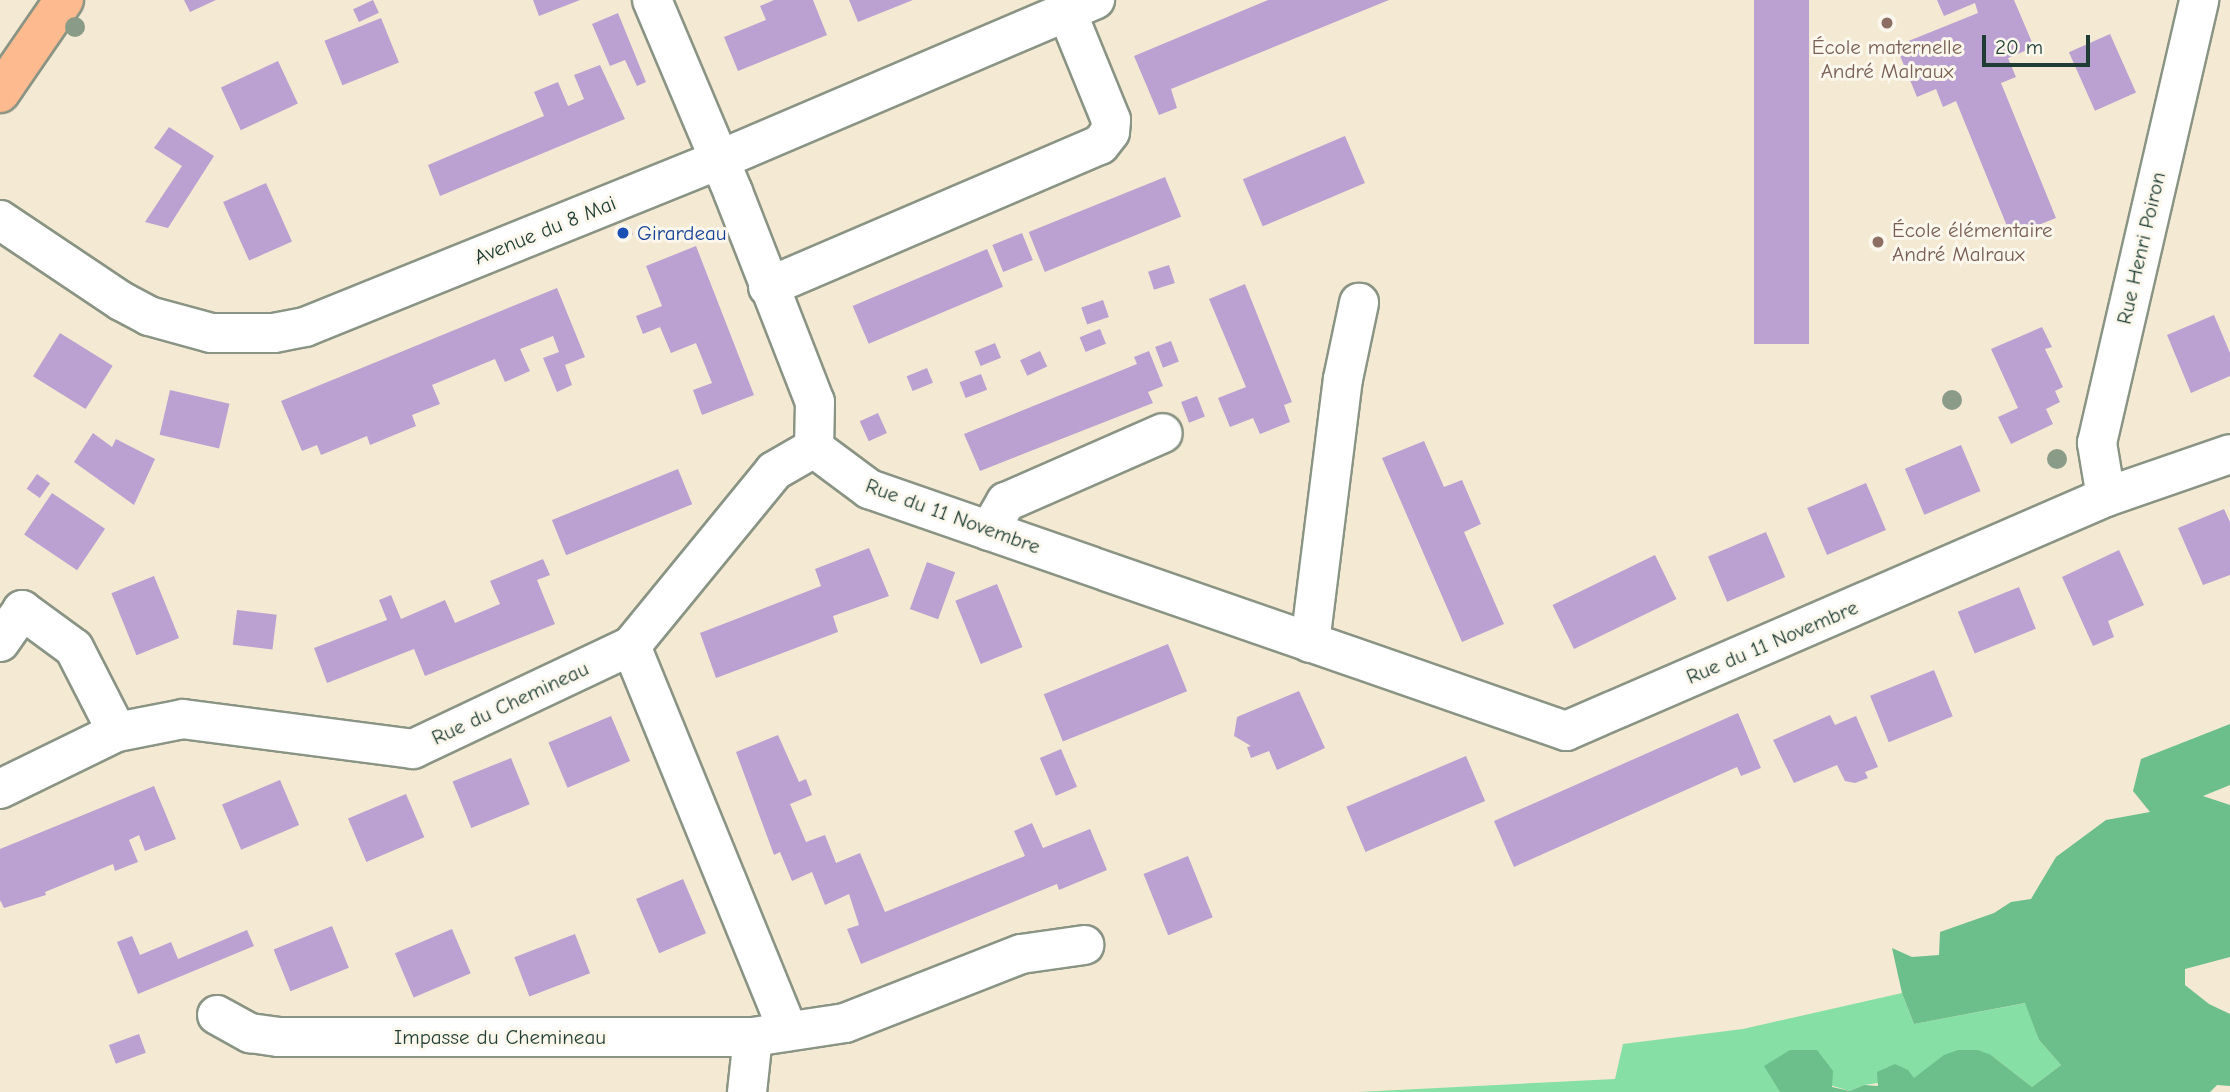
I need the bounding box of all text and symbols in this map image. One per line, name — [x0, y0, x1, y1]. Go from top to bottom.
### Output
marker: École maternelle André Malraux — [1879, 15, 1895, 31]
scale bar — [1985, 21, 2094, 65]
place label: École maternelle André Malraux — [1812, 34, 1962, 84]
text: 20 m — [1995, 35, 2043, 59]
street label: Rue Henri Poiron — [2111, 169, 2171, 327]
street label: Avenue du 8 Mai — [470, 190, 620, 270]
place label: École élémentaire André Malraux — [1892, 217, 2053, 267]
place label: Girardeau — [637, 220, 727, 246]
marker: Girardeau — [615, 225, 631, 241]
marker: École élémentaire André Malraux — [1870, 234, 1886, 250]
street label: Rue du 11 Novembre — [862, 473, 1044, 559]
street label: Rue du 11 Novembre — [1682, 594, 1862, 690]
street label: Rue du Chemineau — [428, 656, 592, 750]
street label: Impasse du Chemineau — [394, 1024, 606, 1050]

